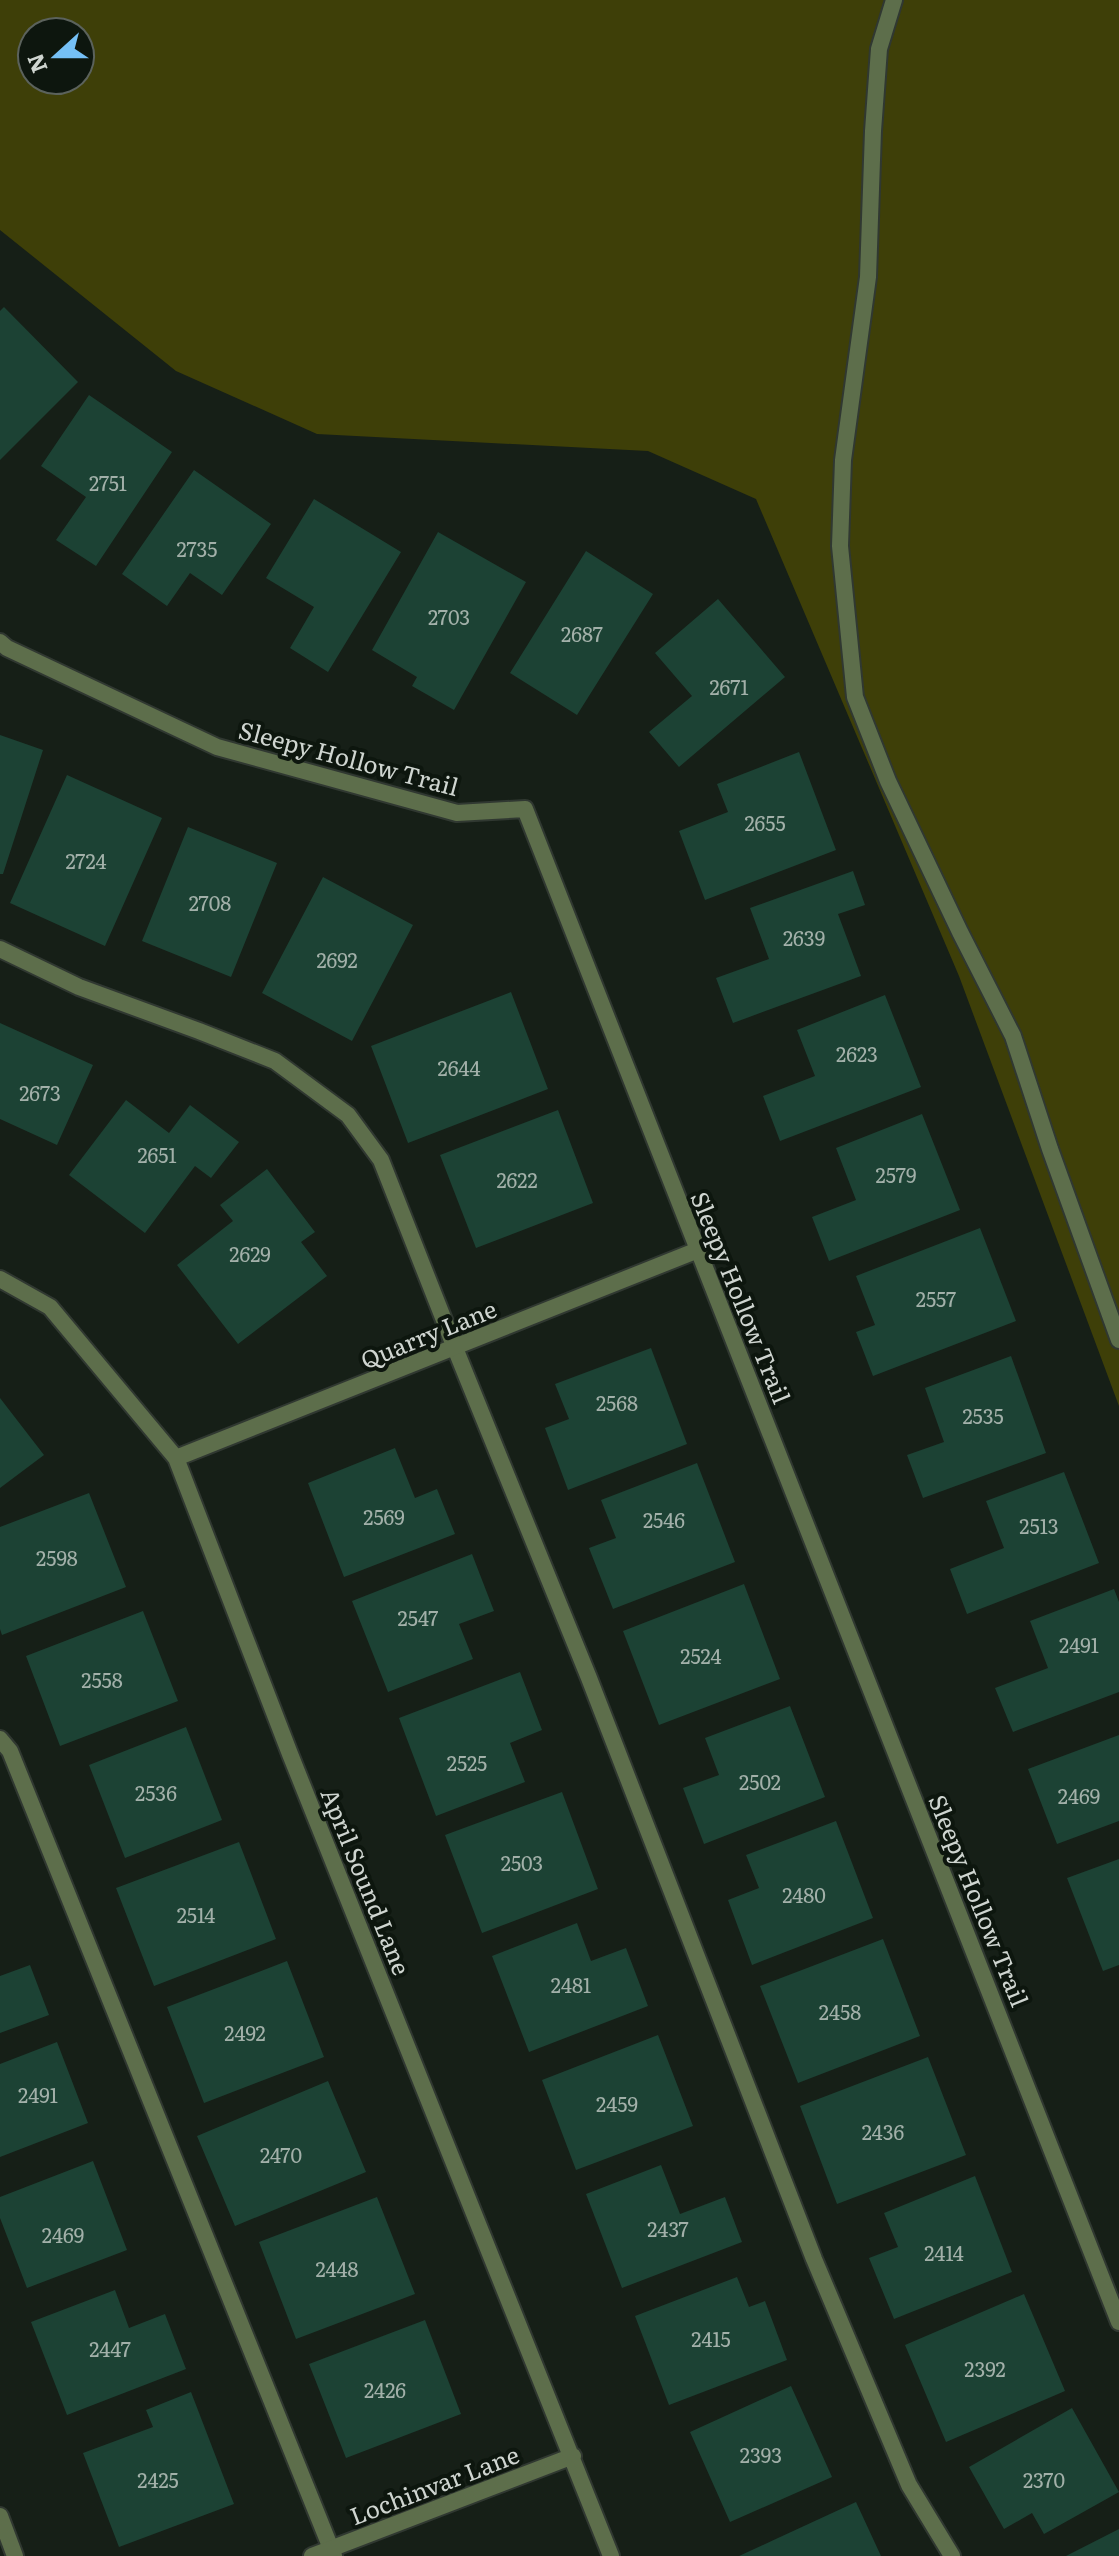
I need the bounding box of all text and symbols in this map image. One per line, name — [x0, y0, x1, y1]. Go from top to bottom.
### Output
north arrow — [16, 16, 96, 96]
text: N — [17, 49, 55, 78]
house number: 2751 — [89, 467, 127, 497]
house number: 2735 — [177, 533, 217, 563]
house number: 2703 — [428, 601, 470, 631]
house number: 2687 — [561, 618, 603, 648]
house number: 2671 — [709, 671, 749, 701]
street label: Sleepy Hollow Trail — [235, 711, 463, 803]
house number: 2655 — [744, 807, 786, 837]
house number: 2724 — [65, 845, 107, 875]
house number: 2708 — [189, 887, 231, 917]
house number: 2639 — [783, 922, 825, 952]
house number: 2692 — [316, 944, 358, 974]
house number: 2623 — [836, 1038, 878, 1068]
house number: 2644 — [438, 1052, 480, 1082]
house number: 2673 — [19, 1077, 61, 1107]
house number: 2651 — [137, 1139, 177, 1169]
house number: 2579 — [876, 1159, 916, 1189]
house number: 2622 — [496, 1164, 538, 1194]
street label: Sleepy Hollow Trail — [683, 1186, 801, 1408]
house number: 2629 — [229, 1238, 271, 1268]
house number: 2557 — [916, 1283, 956, 1313]
street label: Quarry Lane — [355, 1290, 501, 1376]
house number: 2568 — [596, 1387, 638, 1417]
house number: 2535 — [962, 1400, 1004, 1430]
house number: 2569 — [363, 1501, 405, 1531]
house number: 2546 — [643, 1504, 685, 1534]
house number: 2513 — [1019, 1510, 1059, 1540]
house number: 2598 — [36, 1542, 78, 1572]
house number: 2547 — [398, 1602, 438, 1632]
house number: 2491 — [1059, 1629, 1099, 1659]
house number: 2524 — [680, 1640, 722, 1670]
house number: 2558 — [81, 1664, 123, 1694]
house number: 2525 — [447, 1747, 487, 1777]
house number: 2502 — [739, 1766, 781, 1796]
house number: 2536 — [135, 1777, 177, 1807]
house number: 2469 — [1058, 1780, 1100, 1810]
street label: April Sound Lane — [314, 1782, 420, 1980]
street label: Sleepy Hollow Trail — [921, 1789, 1039, 2011]
house number: 2503 — [501, 1847, 543, 1877]
house number: 2480 — [782, 1879, 826, 1909]
house number: 2514 — [177, 1899, 215, 1929]
house number: 2481 — [551, 1969, 591, 1999]
house number: 2458 — [819, 1996, 861, 2026]
house number: 2492 — [224, 2017, 266, 2047]
house number: 2491 — [18, 2079, 58, 2109]
house number: 2459 — [596, 2088, 638, 2118]
house number: 2436 — [862, 2116, 905, 2146]
house number: 2470 — [260, 2139, 302, 2169]
house number: 2437 — [647, 2213, 689, 2243]
house number: 2469 — [42, 2219, 84, 2249]
house number: 2414 — [924, 2237, 964, 2267]
house number: 2448 — [315, 2253, 359, 2283]
house number: 2415 — [691, 2323, 731, 2353]
house number: 2447 — [89, 2333, 131, 2363]
house number: 2392 — [964, 2353, 1006, 2383]
house number: 2426 — [364, 2374, 406, 2404]
street label: Lochinvar Lane — [344, 2436, 524, 2532]
house number: 2393 — [740, 2439, 782, 2469]
house number: 2425 — [137, 2464, 179, 2494]
house number: 2370 — [1023, 2464, 1065, 2494]

